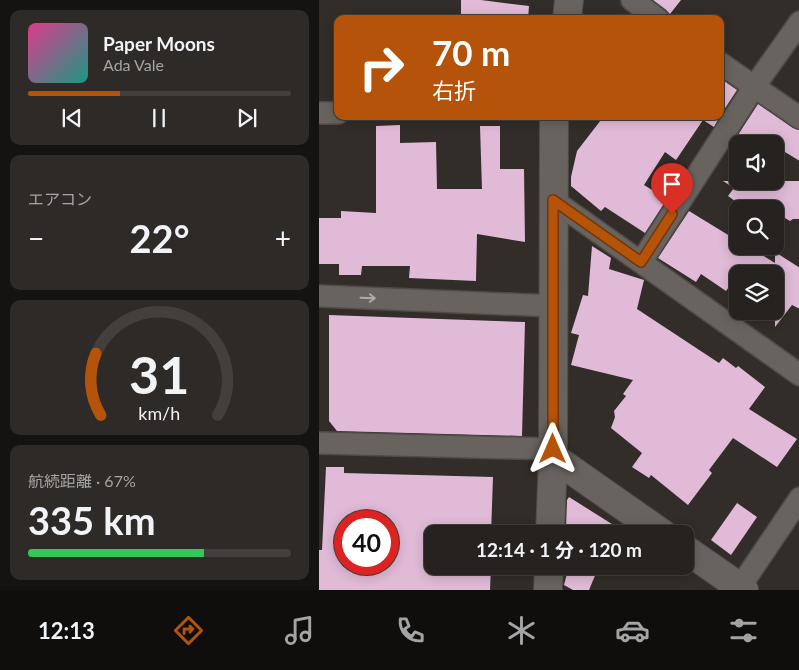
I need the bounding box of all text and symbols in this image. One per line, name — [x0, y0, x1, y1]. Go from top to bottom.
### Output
text: 70 m — [432, 31, 510, 73]
text: Paper Moons — [103, 32, 215, 55]
icon: right — [349, 35, 414, 100]
text: Ada Vale — [103, 55, 164, 74]
text: 右折 — [432, 77, 476, 104]
icon: previous — [58, 104, 86, 132]
icon: pause — [145, 104, 173, 132]
icon: next — [233, 104, 261, 132]
map controls — [729, 135, 784, 320]
button: sound — [729, 135, 784, 190]
pin — [651, 163, 693, 214]
icon: arrive — [658, 170, 686, 198]
text: エアコン — [28, 189, 92, 208]
button: search — [729, 200, 784, 255]
text: 22° — [130, 215, 189, 261]
text: − — [28, 221, 44, 255]
text: + — [275, 221, 291, 255]
button: layers — [729, 265, 784, 320]
one-way arrow — [359, 293, 375, 303]
text: 31 — [129, 343, 190, 405]
text: km/h — [139, 402, 180, 424]
position arrow — [526, 422, 578, 474]
text: 航続距離 · 67% — [28, 471, 136, 490]
text: 335 km — [28, 497, 156, 543]
speed limit sign: 40 — [334, 510, 399, 575]
text: 12:14 · 1 分 · 120 m — [476, 538, 642, 561]
icon: directions — [171, 613, 206, 648]
icon: music — [282, 613, 317, 648]
icon: phone — [393, 613, 428, 648]
icon: climate — [504, 613, 539, 648]
icon: car — [615, 613, 650, 648]
icon: filters — [726, 613, 761, 648]
text: 12:13 — [38, 617, 95, 644]

